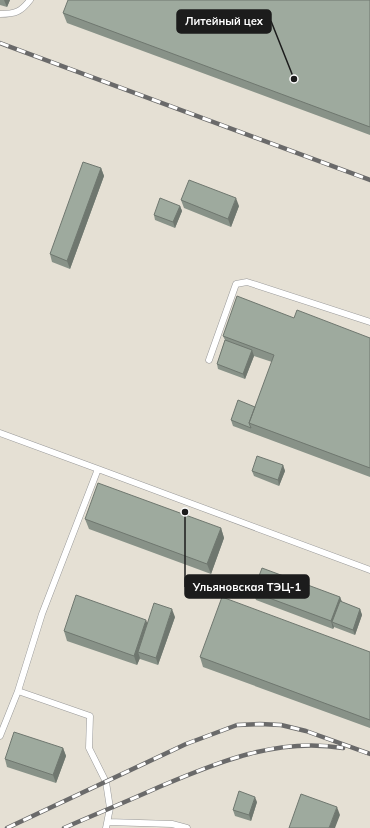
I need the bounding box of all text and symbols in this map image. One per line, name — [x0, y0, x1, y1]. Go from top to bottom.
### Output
callout: Литейный цех — [177, 10, 271, 33]
text: Литейный цех — [185, 14, 264, 28]
callout: Ульяновская ТЭЦ-1 — [185, 575, 309, 598]
text: Ульяновская ТЭЦ-1 — [192, 580, 302, 594]

